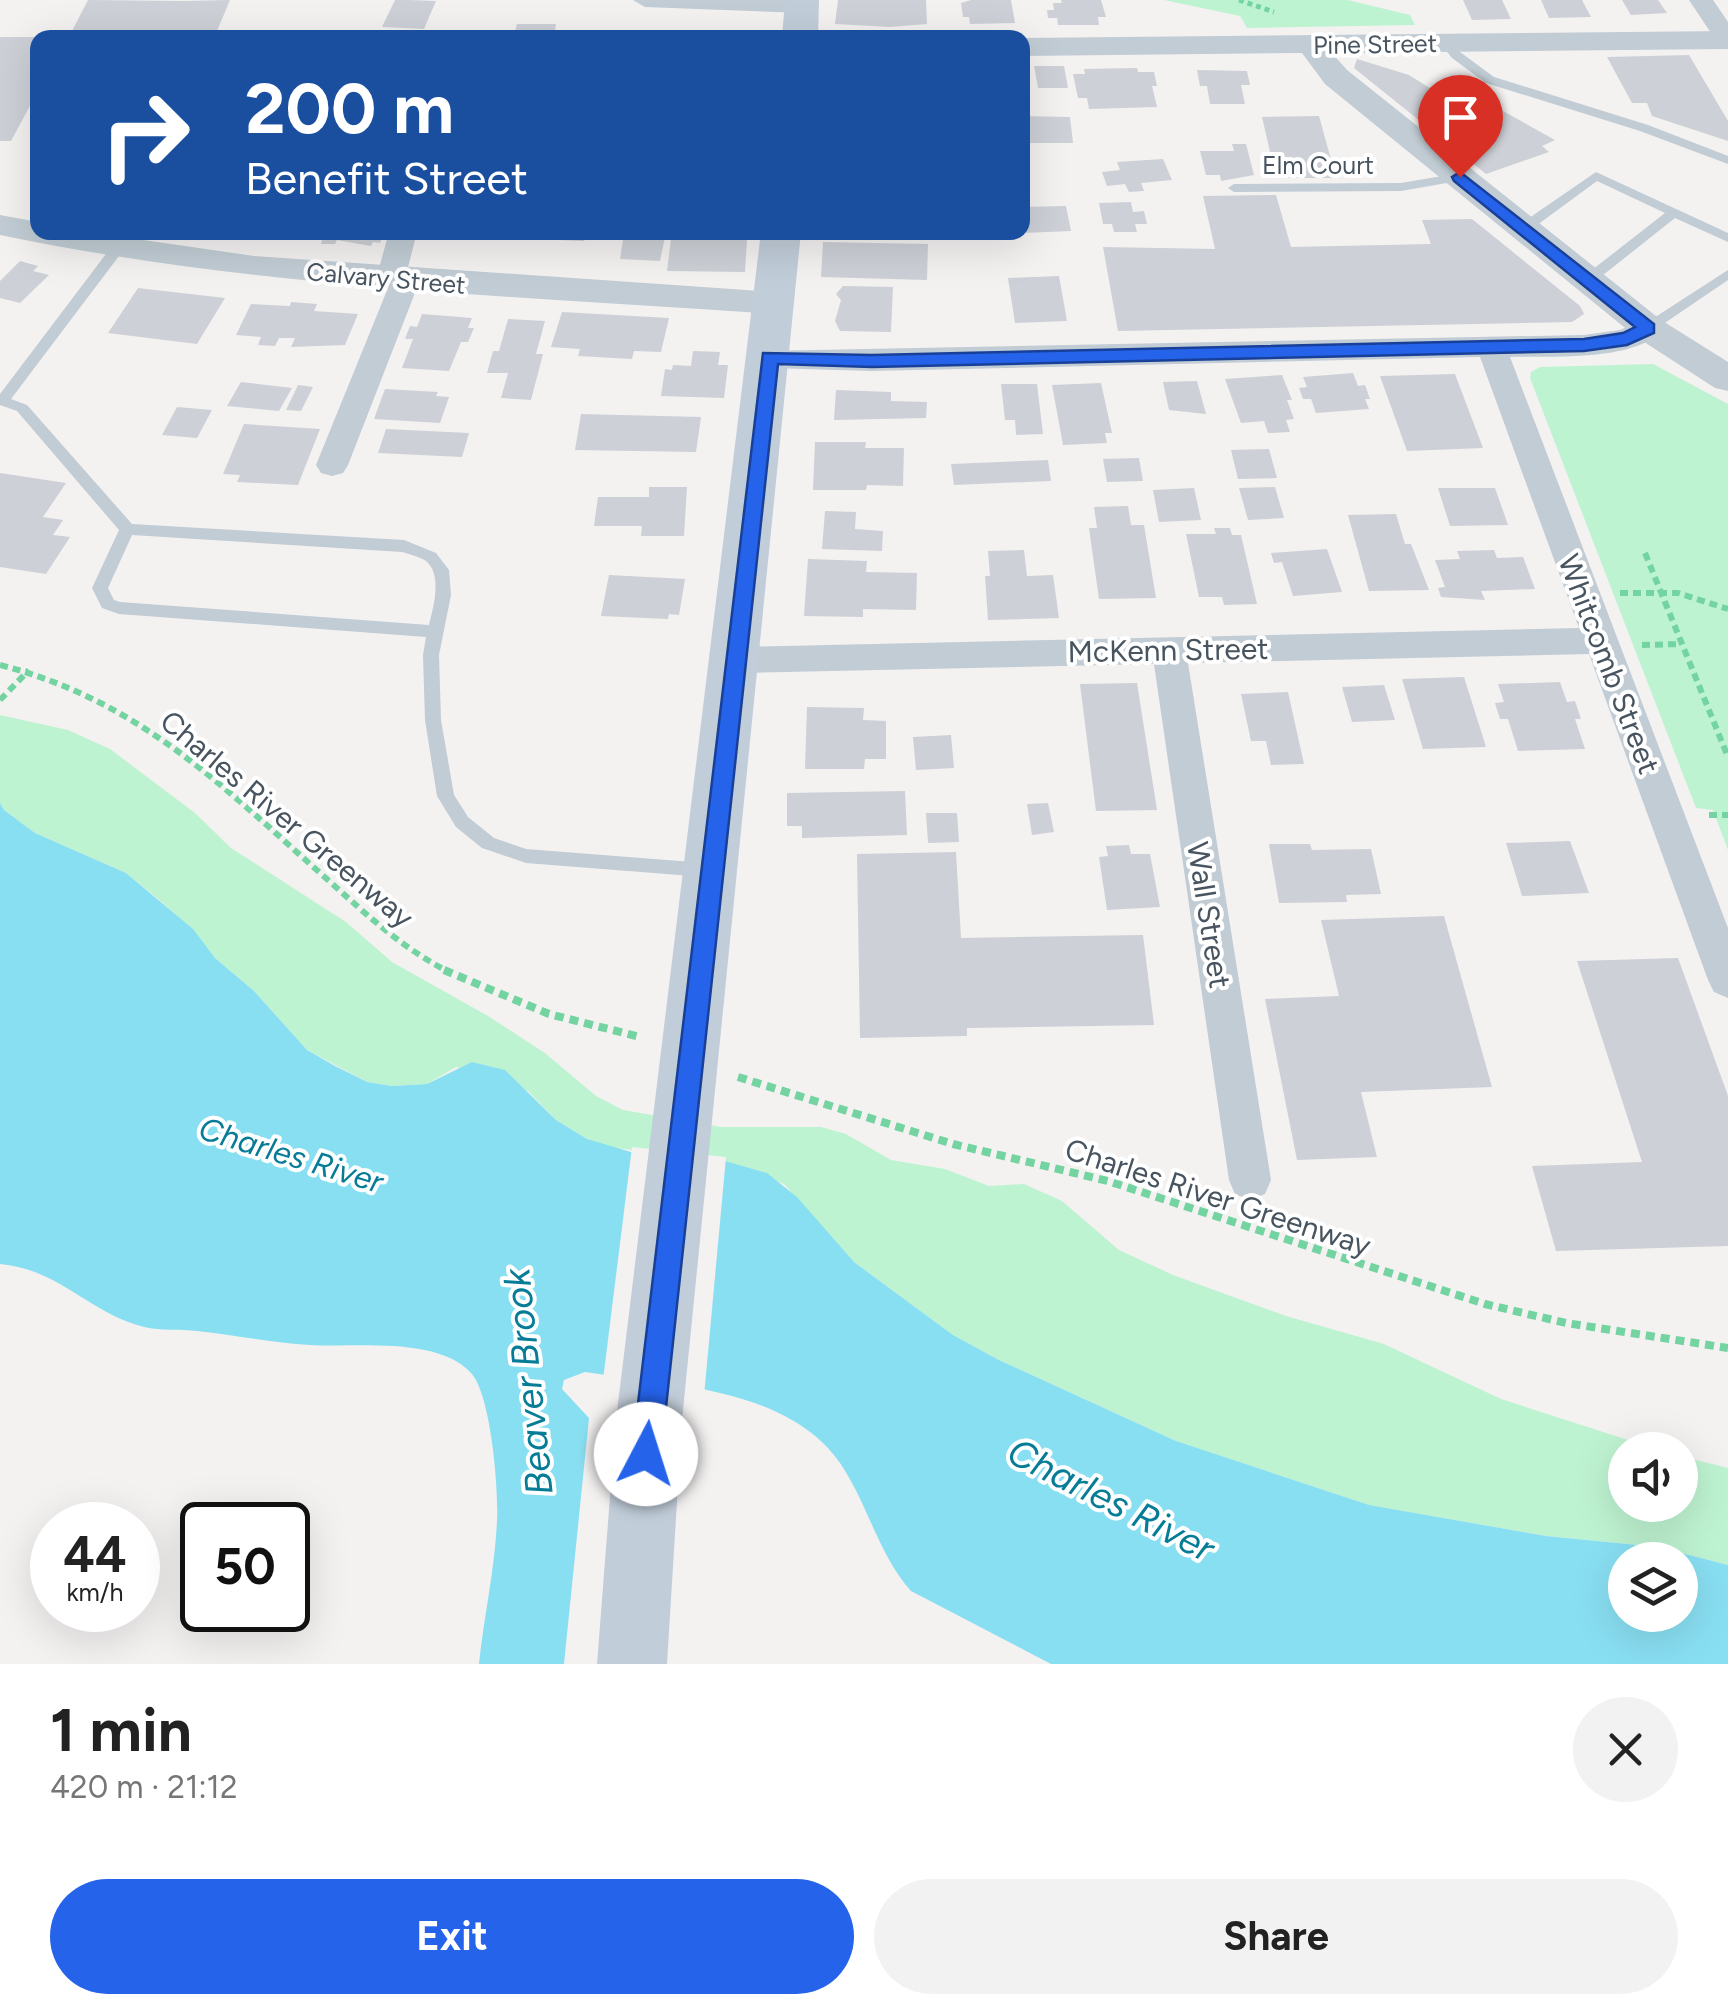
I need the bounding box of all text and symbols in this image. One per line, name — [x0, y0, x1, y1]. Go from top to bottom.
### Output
street label: Pine Street — [1313, 28, 1437, 60]
text: 200 m — [245, 66, 454, 151]
icon: right — [80, 70, 210, 200]
pin — [1418, 75, 1503, 178]
icon: arrive — [1433, 90, 1488, 145]
street label: Elm Court — [1262, 150, 1374, 180]
text: Benefit Street — [245, 151, 528, 205]
street label: Calvary Street — [305, 256, 467, 300]
street label: Whitcomb Street — [1550, 549, 1668, 779]
street label: McKenn Street — [1067, 630, 1269, 670]
street label: Charles River Greenway — [153, 702, 421, 936]
street label: Wall Street — [1179, 839, 1239, 991]
water label: Charles River — [194, 1109, 389, 1201]
street label: Charles River Greenway — [1060, 1130, 1376, 1264]
water label: Beaver Brook — [493, 1265, 563, 1498]
position arrow — [594, 1402, 698, 1506]
water label: Charles River — [1000, 1428, 1223, 1572]
map controls — [1608, 1432, 1698, 1632]
button: sound — [1608, 1432, 1698, 1522]
speed limit sign: 50 — [180, 1502, 310, 1632]
text: 44 — [63, 1524, 127, 1585]
button: layers — [1608, 1542, 1698, 1632]
text: km/h — [66, 1577, 124, 1607]
text: 1 min — [50, 1694, 192, 1766]
button: close — [1573, 1697, 1678, 1802]
text: 420 m · 21:12 — [50, 1768, 238, 1806]
button: Exit — [50, 1879, 854, 1994]
button: Share — [874, 1879, 1678, 1994]

